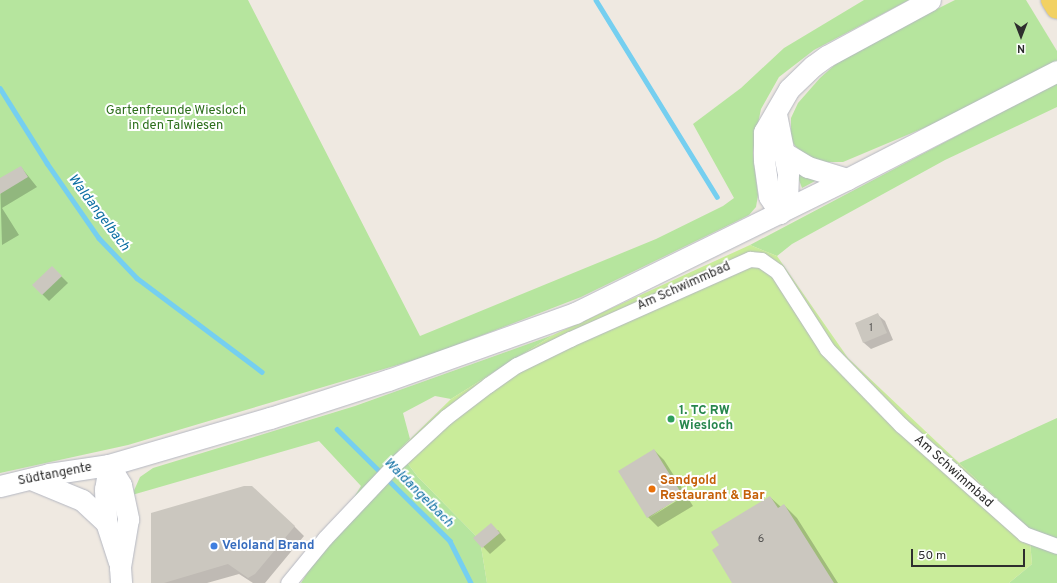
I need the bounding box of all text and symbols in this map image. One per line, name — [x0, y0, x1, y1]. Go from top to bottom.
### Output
north arrow — [1001, 16, 1041, 56]
text: N — [1017, 41, 1025, 55]
park label: Gartenfreunde Wiesloch in den Talwiesen — [106, 104, 246, 135]
water label: Waldangelbach — [64, 171, 132, 255]
street label: Am Schwimmbad — [635, 259, 733, 315]
house number: 1 — [869, 321, 873, 335]
place label: 1. TC RW Wiesloch — [679, 404, 733, 435]
marker: 1. TC RW Wiesloch — [666, 414, 676, 424]
street label: Am Schwimmbad — [910, 432, 996, 512]
water label: Waldangelbach — [379, 454, 457, 532]
street label: Südtangente — [17, 460, 93, 490]
place label: Sandgold Restaurant & Bar — [660, 474, 765, 505]
marker: Sandgold Restaurant & Bar — [647, 484, 657, 494]
house number: 6 — [758, 532, 764, 546]
place label: Veloland Brand — [222, 538, 314, 554]
marker: Veloland Brand — [209, 541, 219, 551]
scale bar — [913, 541, 1027, 567]
text: 50 m — [918, 548, 946, 564]

